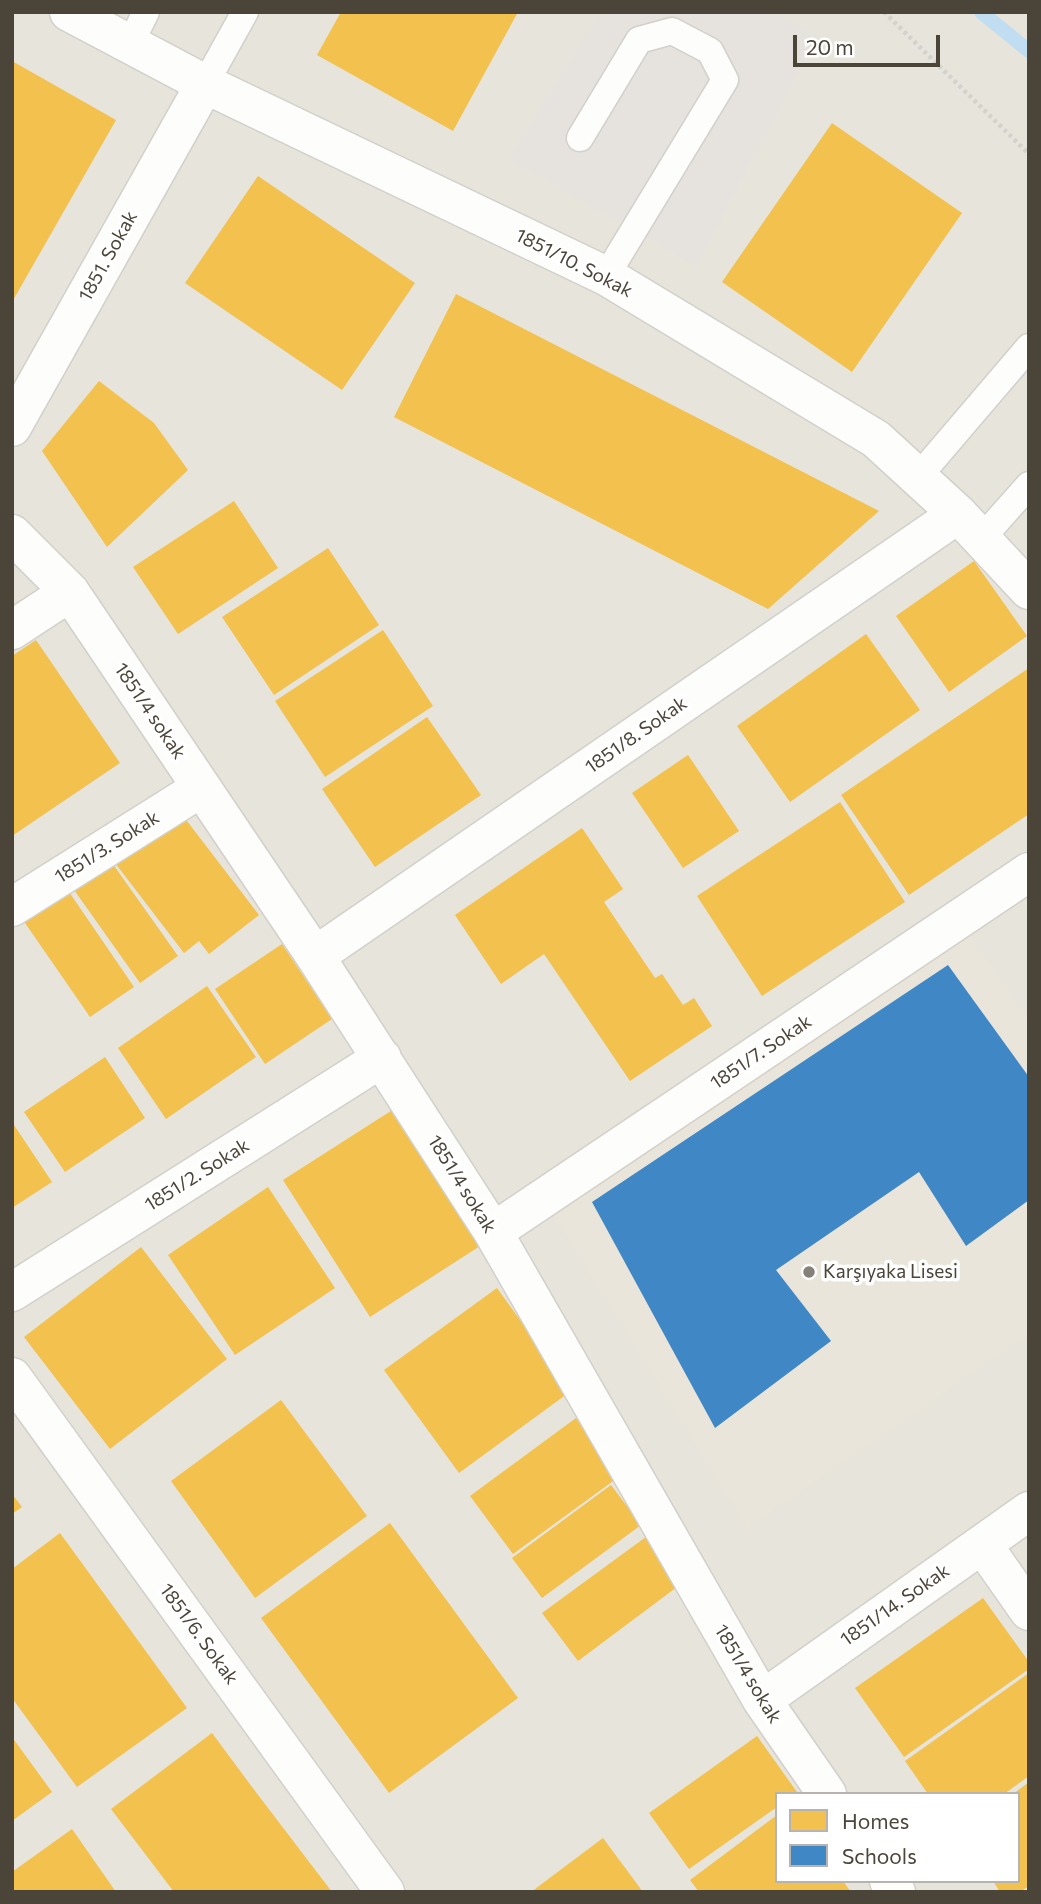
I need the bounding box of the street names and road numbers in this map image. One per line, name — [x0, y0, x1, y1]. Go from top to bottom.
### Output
street label: 1851. Sokak — [74, 207, 142, 305]
street label: 1851/10. Sokak — [512, 224, 636, 302]
street label: 1851/4 sokak — [109, 659, 191, 763]
street label: 1851/8. Sokak — [581, 692, 691, 778]
street label: 1851/3. Sokak — [51, 806, 163, 888]
street label: 1851/7. Sokak — [706, 1010, 816, 1094]
street label: 1851/4 sokak — [423, 1131, 501, 1237]
street label: 1851/2. Sokak — [141, 1134, 253, 1216]
street label: 1851/14. Sokak — [836, 1559, 954, 1651]
street label: 1851/6. Sokak — [155, 1579, 243, 1689]
street label: 1851/4 sokak — [710, 1620, 786, 1728]

